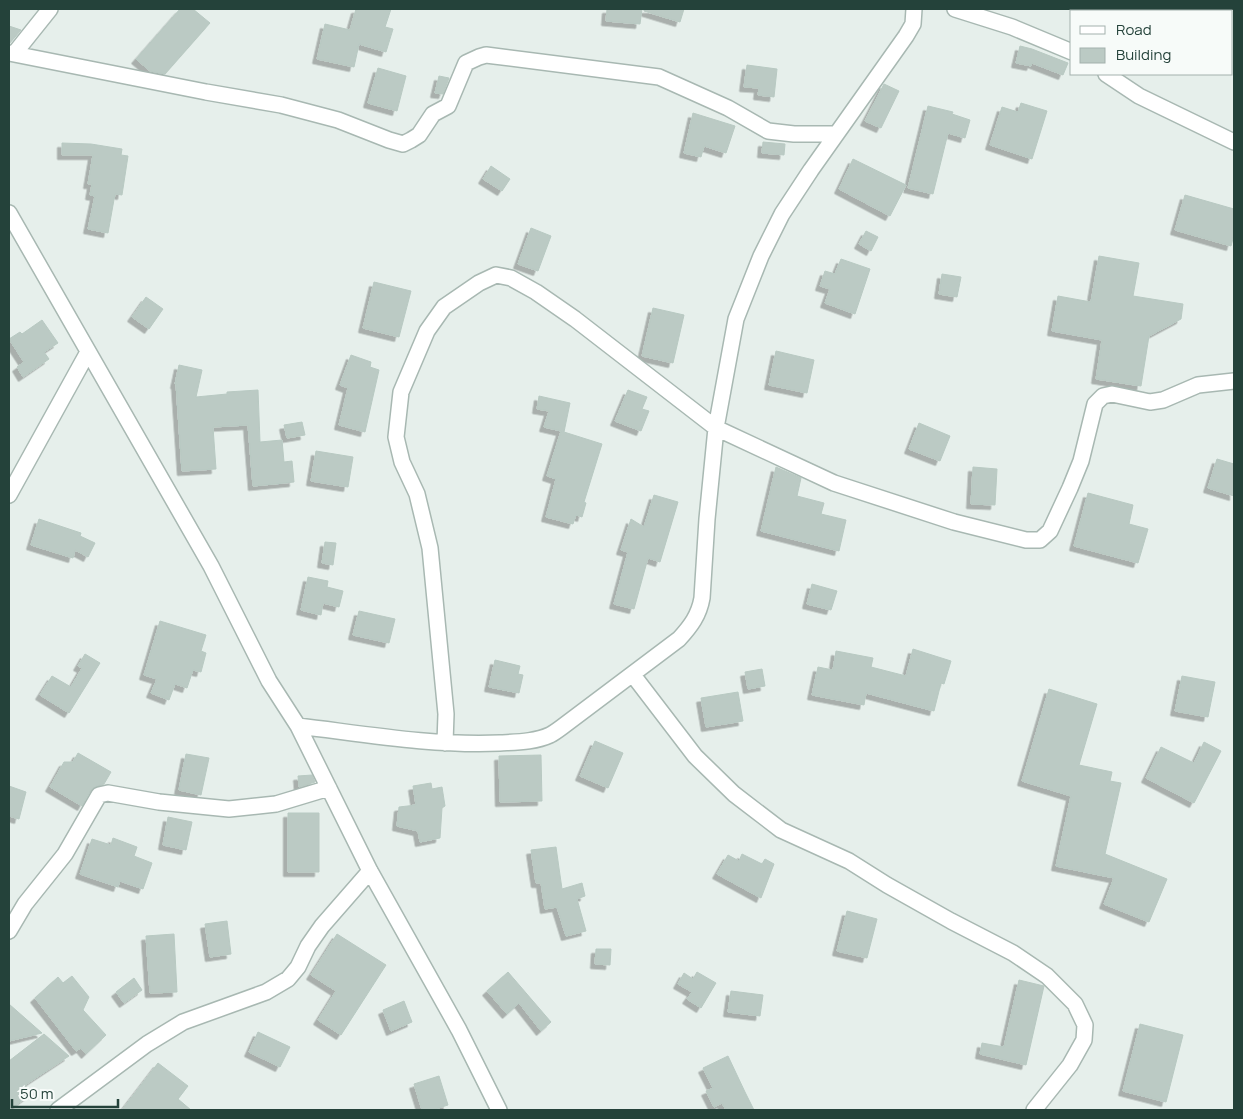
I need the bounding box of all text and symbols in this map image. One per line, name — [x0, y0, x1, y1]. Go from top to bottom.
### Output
legend — [1070, 10, 1233, 75]
text: Road — [1116, 19, 1152, 40]
text: Building — [1116, 44, 1171, 65]
scale bar — [12, 1076, 119, 1108]
text: 50 m — [20, 1083, 54, 1104]

